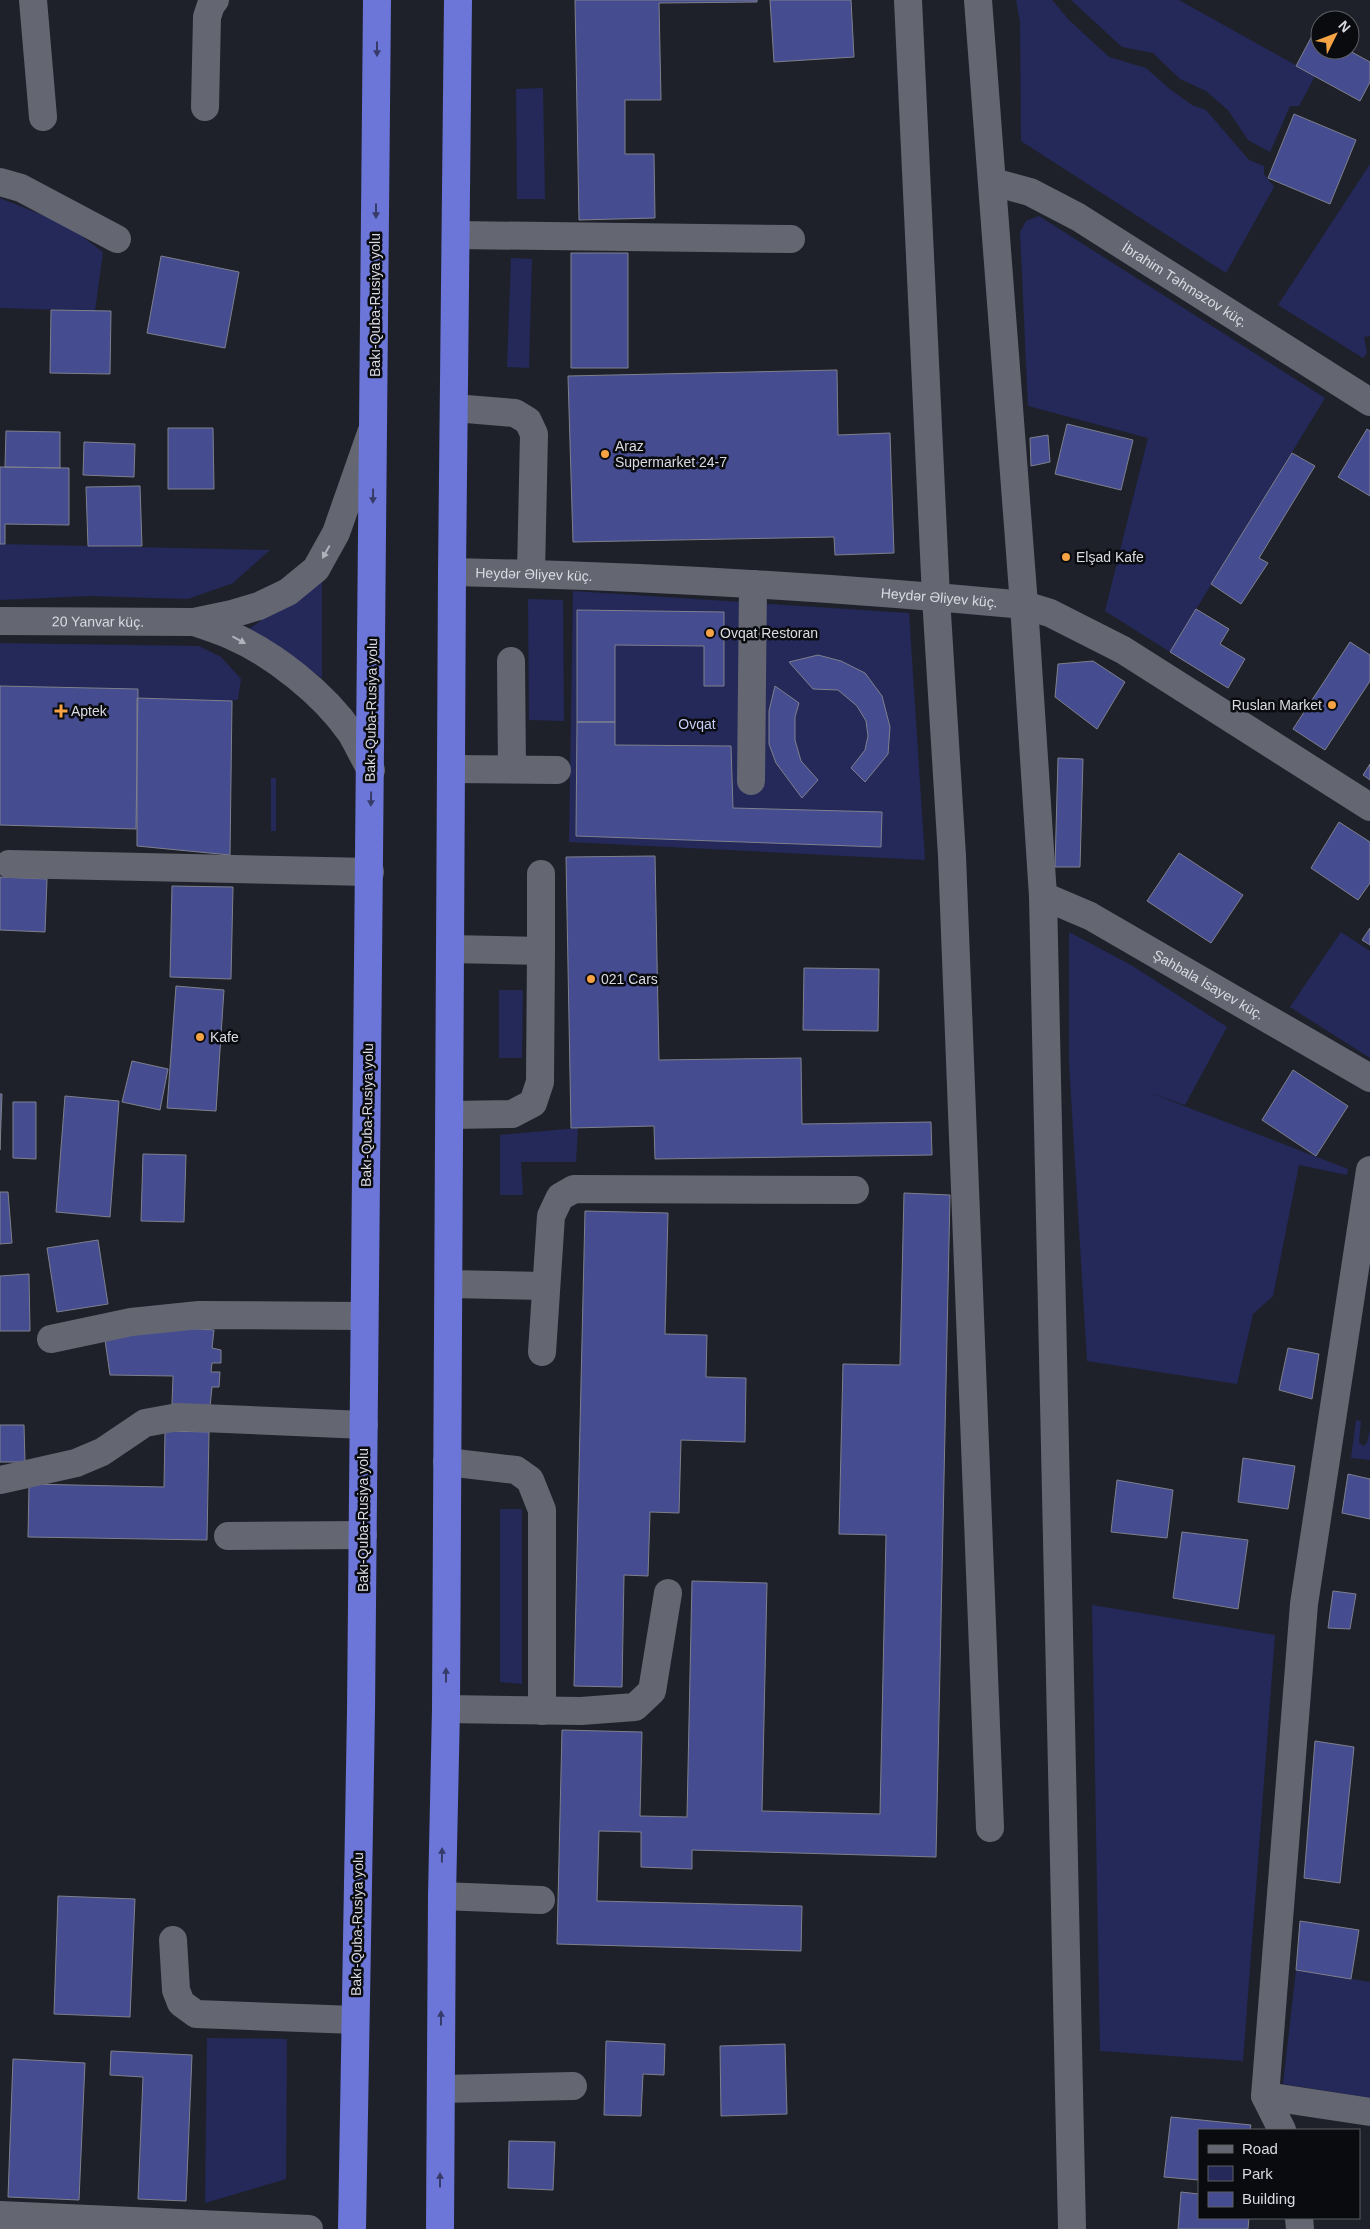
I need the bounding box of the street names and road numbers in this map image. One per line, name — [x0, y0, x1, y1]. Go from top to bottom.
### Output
street label: Bakı-Quba-Rusiya yolu — [367, 233, 383, 377]
street label: İbrahim Təhməzov küç. — [1119, 238, 1251, 330]
street label: Heydər Əliyev küç. — [475, 565, 593, 584]
street label: Heydər Əliyev küç. — [880, 585, 998, 611]
street label: 20 Yanvar küç. — [52, 613, 144, 630]
street label: Bakı-Quba-Rusiya yolu — [362, 638, 380, 782]
street label: Şahbala İsayev küç. — [1150, 946, 1267, 1023]
street label: Bakı-Quba-Rusiya yolu — [358, 1043, 376, 1187]
street label: Bakı-Quba-Rusiya yolu — [355, 1448, 371, 1592]
street label: Bakı-Quba-Rusiya yolu — [348, 1852, 366, 1996]

